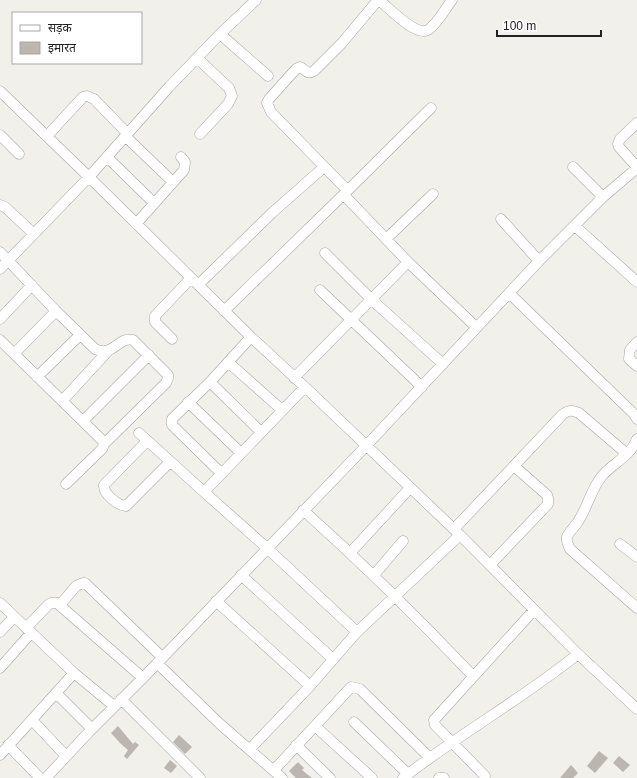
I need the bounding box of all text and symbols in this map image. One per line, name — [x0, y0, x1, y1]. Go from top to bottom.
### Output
legend — [12, 12, 142, 64]
scale bar — [497, 12, 601, 38]
text: 100 m — [503, 19, 536, 33]
text: सड़क — [48, 21, 73, 35]
text: इमारत — [48, 41, 77, 55]

